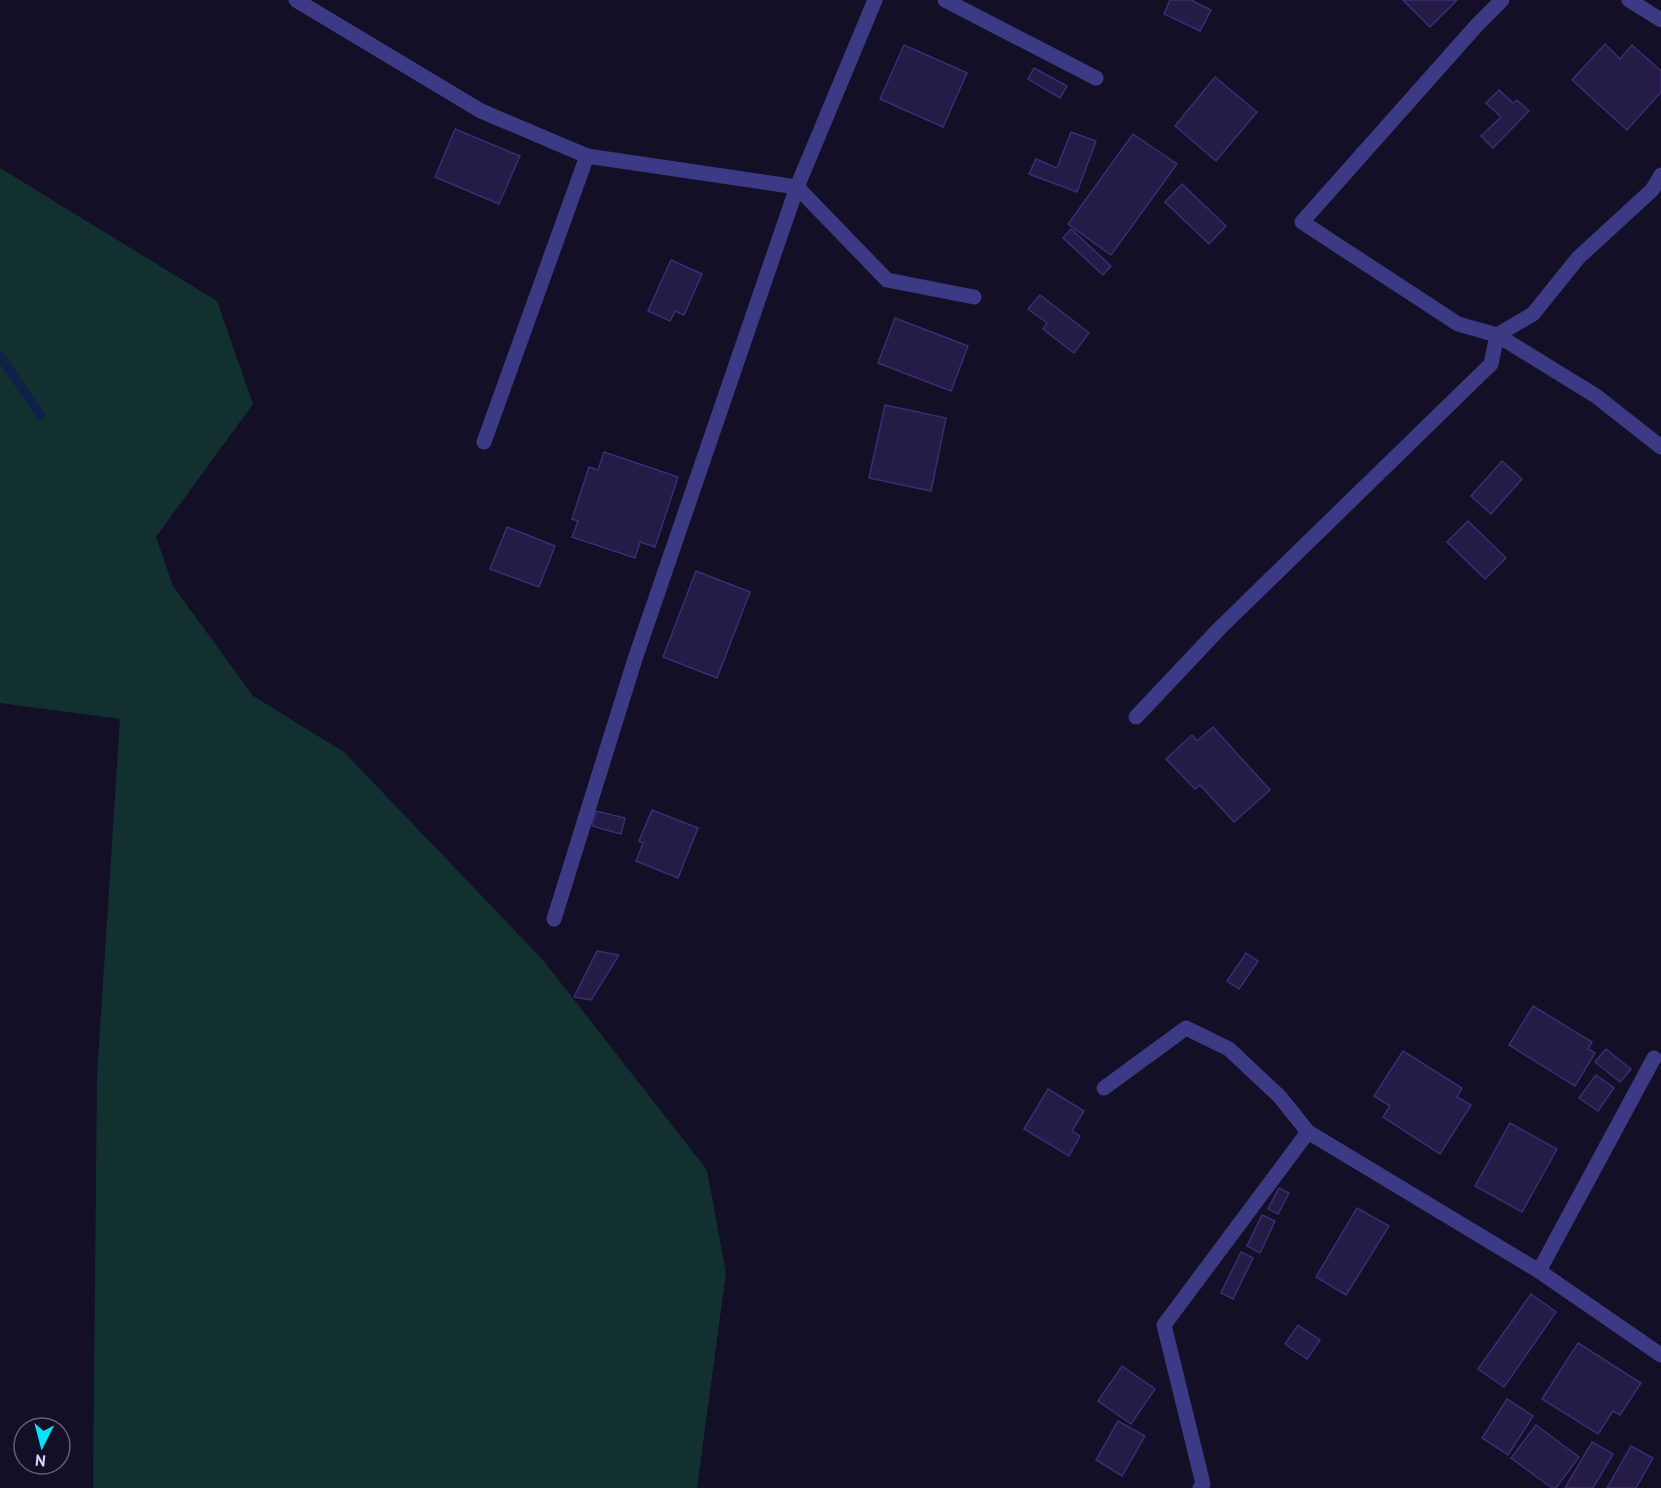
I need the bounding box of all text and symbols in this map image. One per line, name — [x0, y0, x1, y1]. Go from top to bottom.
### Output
north arrow — [12, 1416, 72, 1476]
text: N — [34, 1450, 47, 1471]

